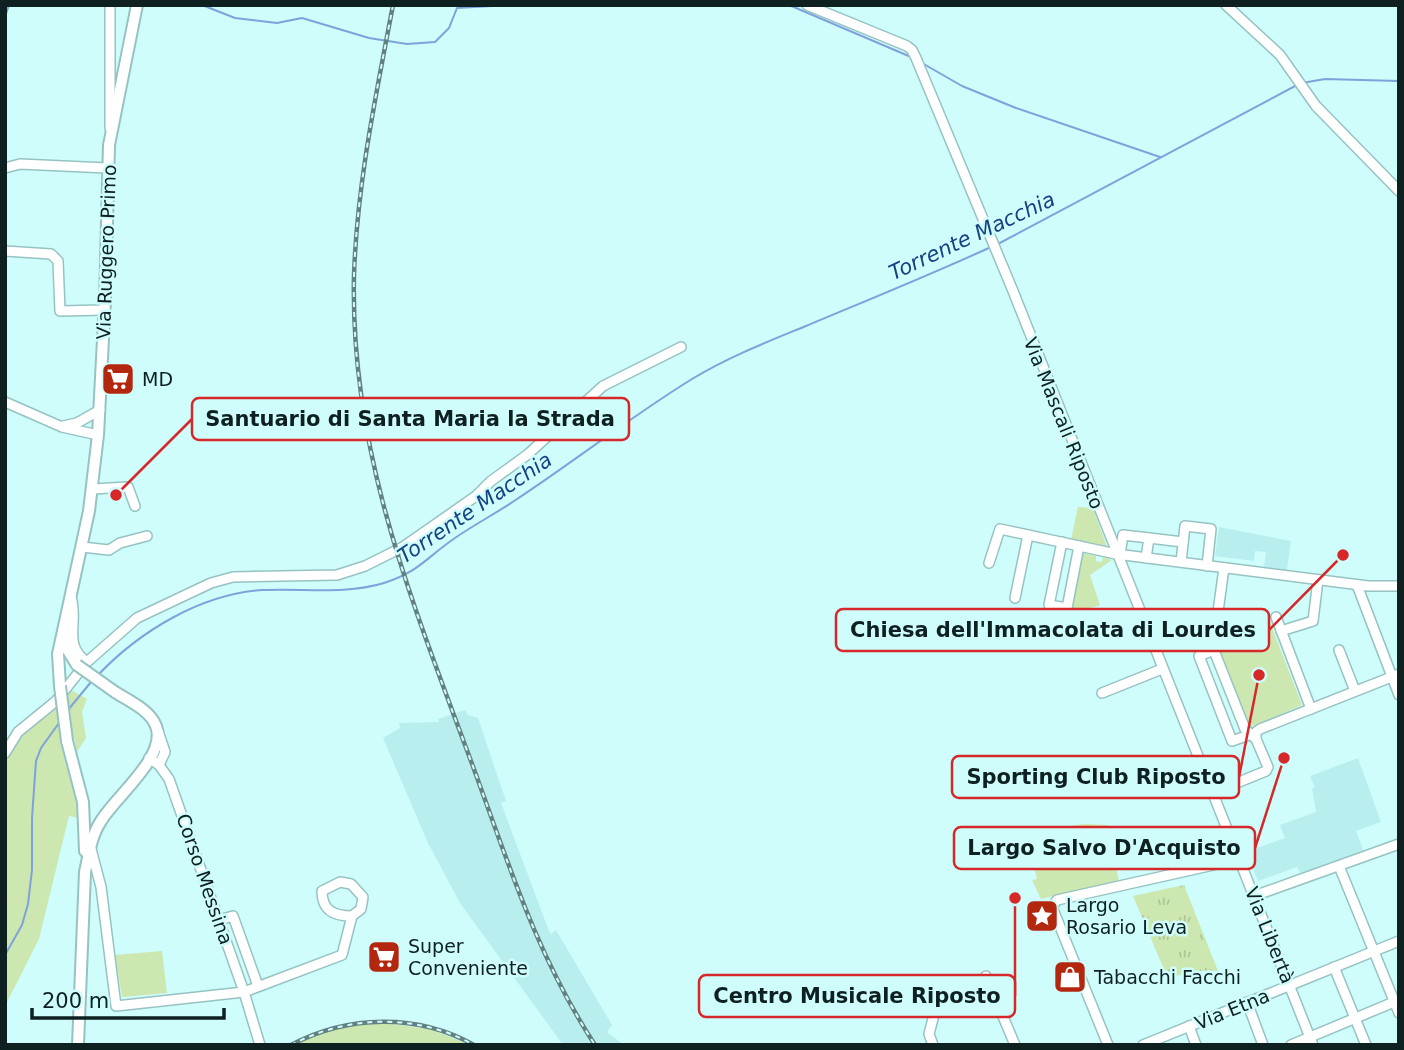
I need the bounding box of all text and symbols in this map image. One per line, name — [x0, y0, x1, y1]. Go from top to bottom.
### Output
street label: Via Ruggero Primo — [92, 164, 120, 340]
water label: Torrente Macchia — [885, 187, 1059, 285]
street label: Via Mascali Riposto — [1019, 334, 1109, 512]
supermarket icon: MD — [99, 360, 137, 398]
place label: MD — [142, 368, 173, 390]
callout: Santuario di Santa Maria la Strada — [192, 398, 629, 440]
text: Santuario di Santa Maria la Strada — [205, 407, 615, 431]
water label: Torrente Macchia — [393, 448, 557, 568]
callout: Chiesa dell'Immacolata di Lourdes — [836, 609, 1269, 651]
text: Chiesa dell'Immacolata di Lourdes — [850, 618, 1256, 642]
callout: Sporting Club Riposto — [952, 756, 1239, 798]
text: Sporting Club Riposto — [966, 765, 1226, 789]
street label: Corso Messina — [172, 811, 238, 947]
callout: Largo Salvo D'Acquisto — [954, 827, 1255, 869]
text: Largo Salvo D'Acquisto — [967, 836, 1241, 860]
street label: Via Libertà — [1241, 884, 1299, 986]
place label: Largo Rosario Leva — [1066, 894, 1187, 938]
place icon: Largo Rosario Leva — [1023, 897, 1061, 935]
place label: Super Conveniente — [408, 935, 528, 979]
supermarket icon: Super Conveniente — [365, 938, 403, 976]
shop icon: Tabacchi Facchi — [1051, 958, 1089, 996]
place label: Tabacchi Facchi — [1093, 966, 1241, 988]
callout: Centro Musicale Riposto — [699, 975, 1015, 1017]
scale bar — [32, 976, 224, 1020]
text: Centro Musicale Riposto — [713, 984, 1001, 1008]
street label: Via Etna — [1191, 984, 1273, 1034]
text: 200 m — [42, 989, 109, 1013]

